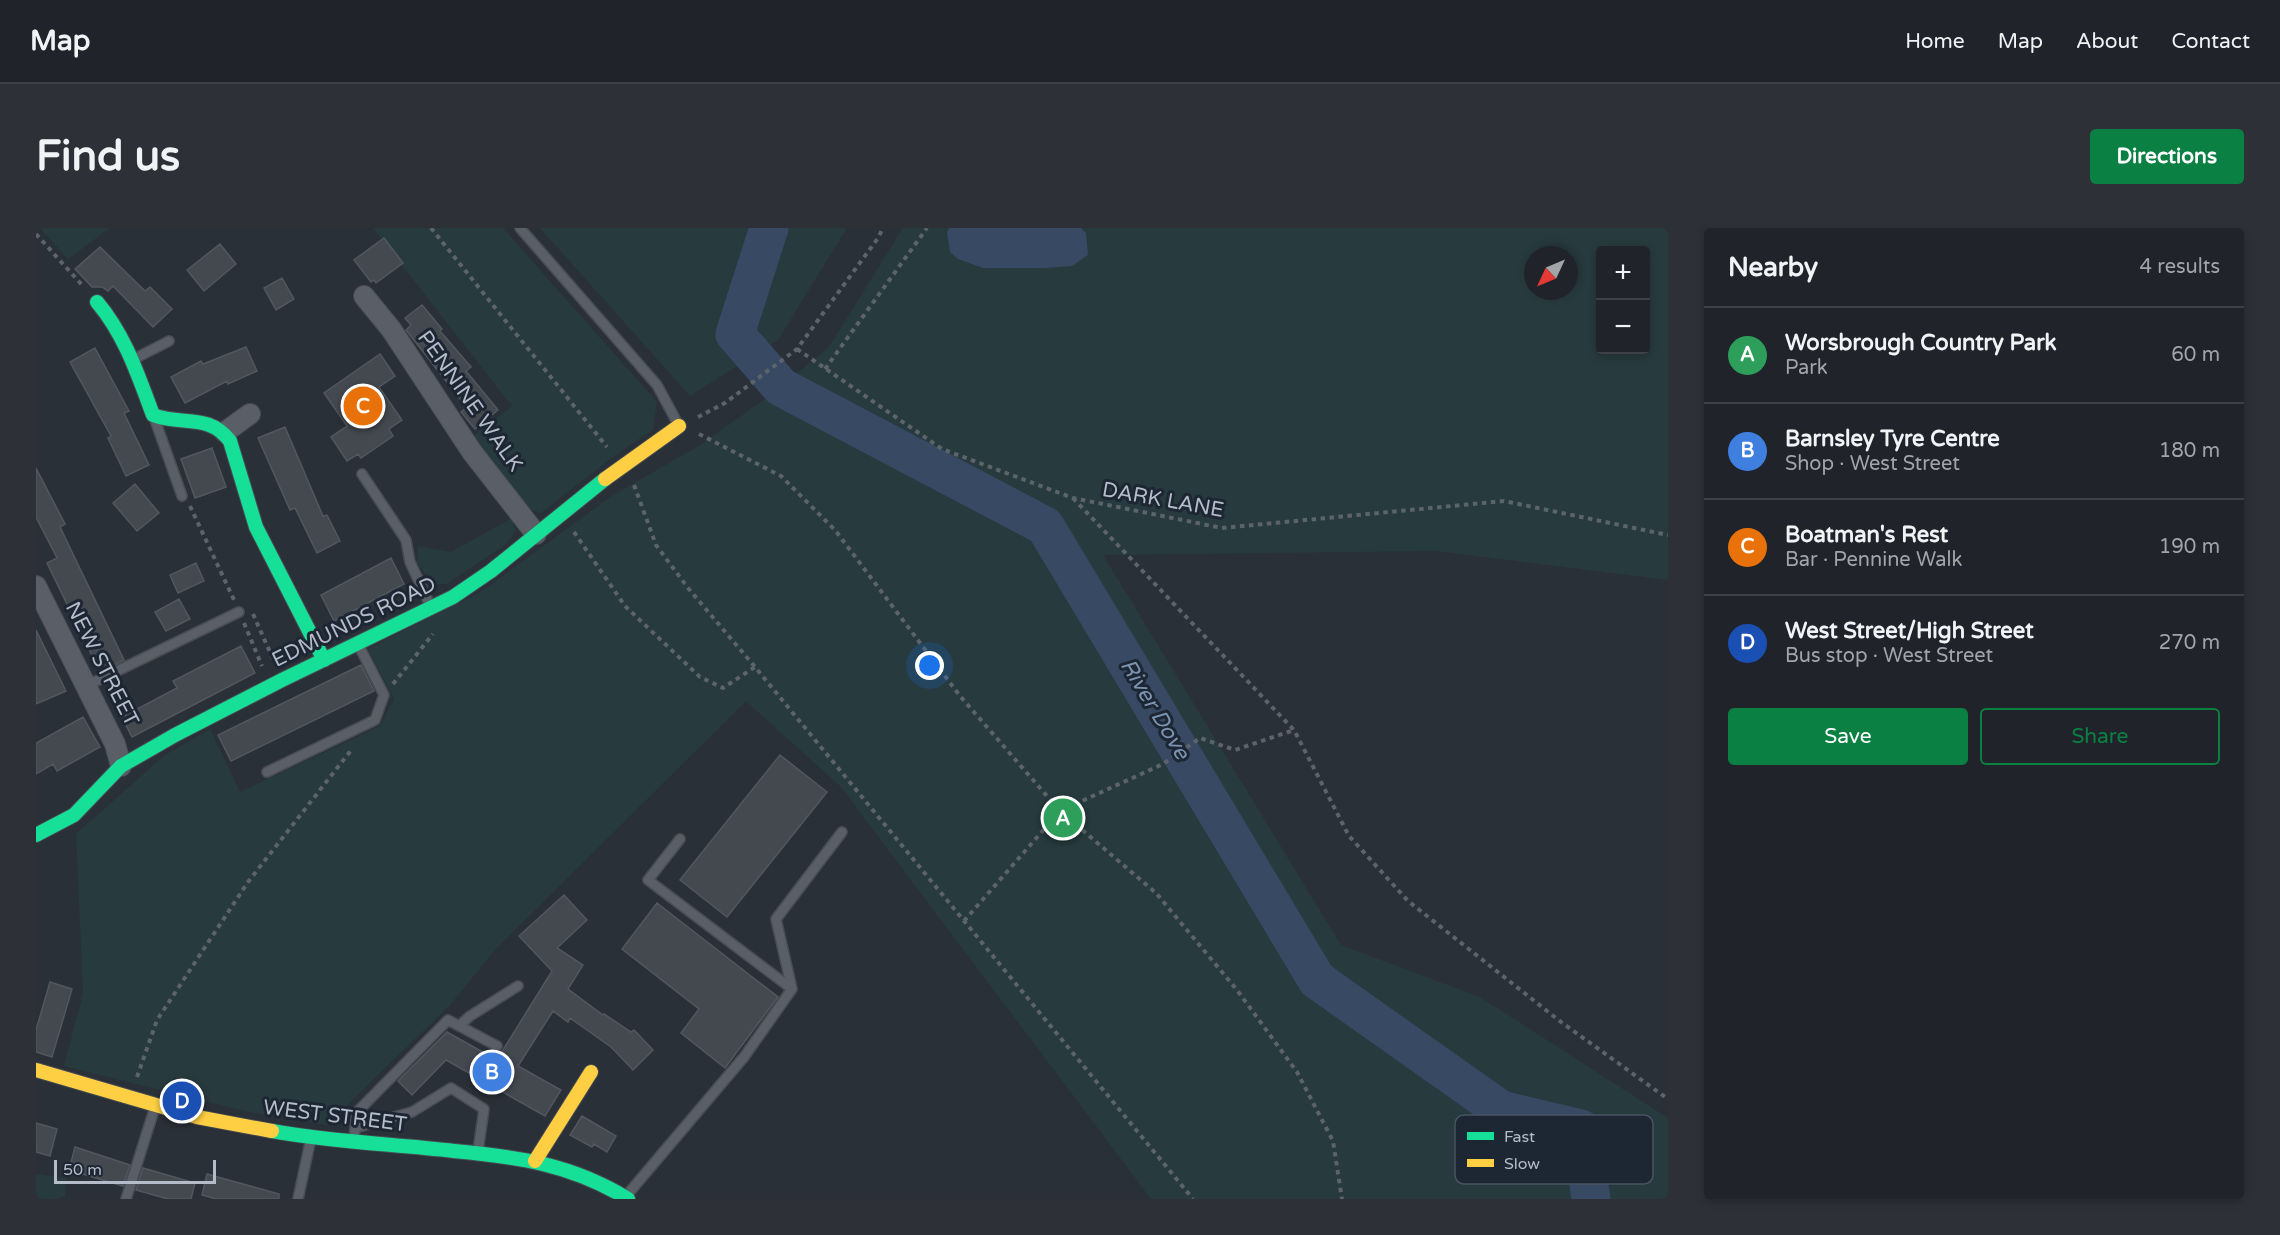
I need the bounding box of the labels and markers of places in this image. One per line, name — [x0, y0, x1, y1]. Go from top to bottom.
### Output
pin: C — [344, 384, 382, 429]
pin: A — [1044, 796, 1082, 840]
pin: B — [472, 1050, 512, 1094]
pin: D — [162, 1078, 202, 1124]

